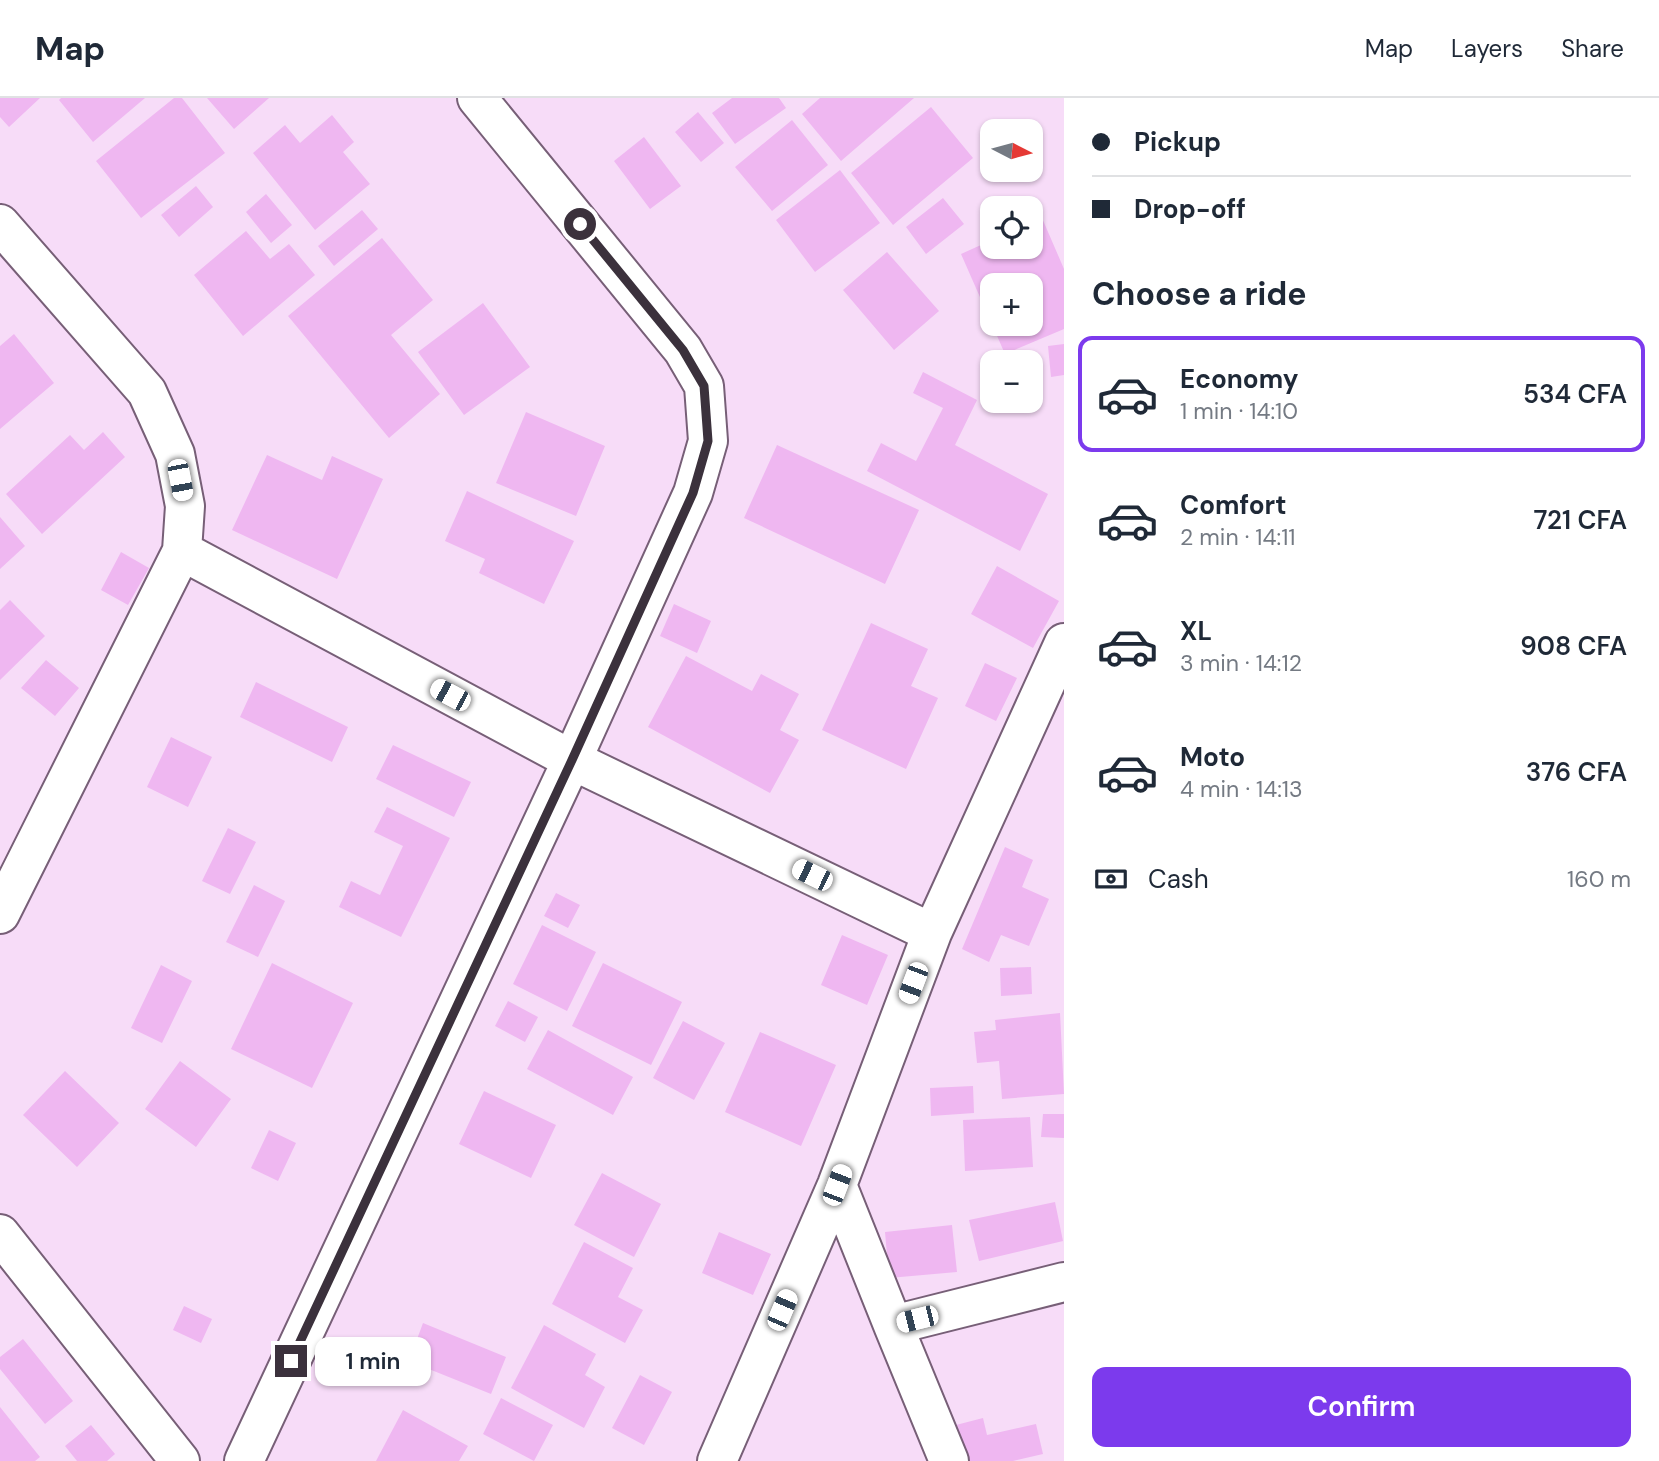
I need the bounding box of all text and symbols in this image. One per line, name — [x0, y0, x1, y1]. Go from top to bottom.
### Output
text: Map — [35, 27, 105, 70]
text: Map — [1365, 33, 1413, 64]
text: Layers — [1451, 33, 1523, 64]
text: Share — [1561, 33, 1624, 64]
north arrow — [980, 119, 1043, 182]
map controls — [980, 119, 1043, 413]
text: Pickup — [1134, 125, 1221, 159]
text: Drop-off — [1134, 192, 1246, 226]
button: locate — [980, 196, 1043, 259]
route start — [564, 208, 596, 240]
button: + — [980, 273, 1043, 336]
text: Choose a ride — [1092, 273, 1307, 315]
button: − — [980, 350, 1043, 413]
text: Economy — [1180, 362, 1298, 396]
icon: car — [1096, 363, 1159, 426]
text: 534 CFA — [1523, 377, 1627, 411]
text: 1 min · 14:10 — [1180, 396, 1298, 426]
car — [166, 457, 195, 503]
text: Comfort — [1180, 488, 1286, 522]
icon: car — [1096, 489, 1159, 552]
text: 721 CFA — [1534, 503, 1627, 537]
text: 2 min · 14:11 — [1180, 522, 1296, 552]
text: XL — [1180, 614, 1212, 648]
icon: car — [1096, 615, 1159, 678]
text: 908 CFA — [1520, 629, 1627, 663]
text: 3 min · 14:12 — [1180, 648, 1302, 678]
car — [427, 676, 474, 714]
text: Moto — [1180, 740, 1245, 774]
icon: car — [1096, 741, 1159, 804]
text: 376 CFA — [1526, 755, 1627, 789]
text: 4 min · 14:13 — [1180, 774, 1303, 804]
car — [789, 856, 836, 894]
icon: cash — [1092, 860, 1130, 898]
text: Cash — [1148, 862, 1209, 896]
text: 160 m — [1567, 864, 1631, 894]
car — [896, 960, 931, 1006]
car — [820, 1162, 855, 1208]
car — [765, 1287, 800, 1333]
car — [895, 1304, 940, 1334]
callout: 1 min — [316, 1336, 431, 1386]
route end — [275, 1345, 307, 1377]
text: 1 min — [346, 1346, 400, 1376]
button: Confirm — [1092, 1367, 1631, 1447]

